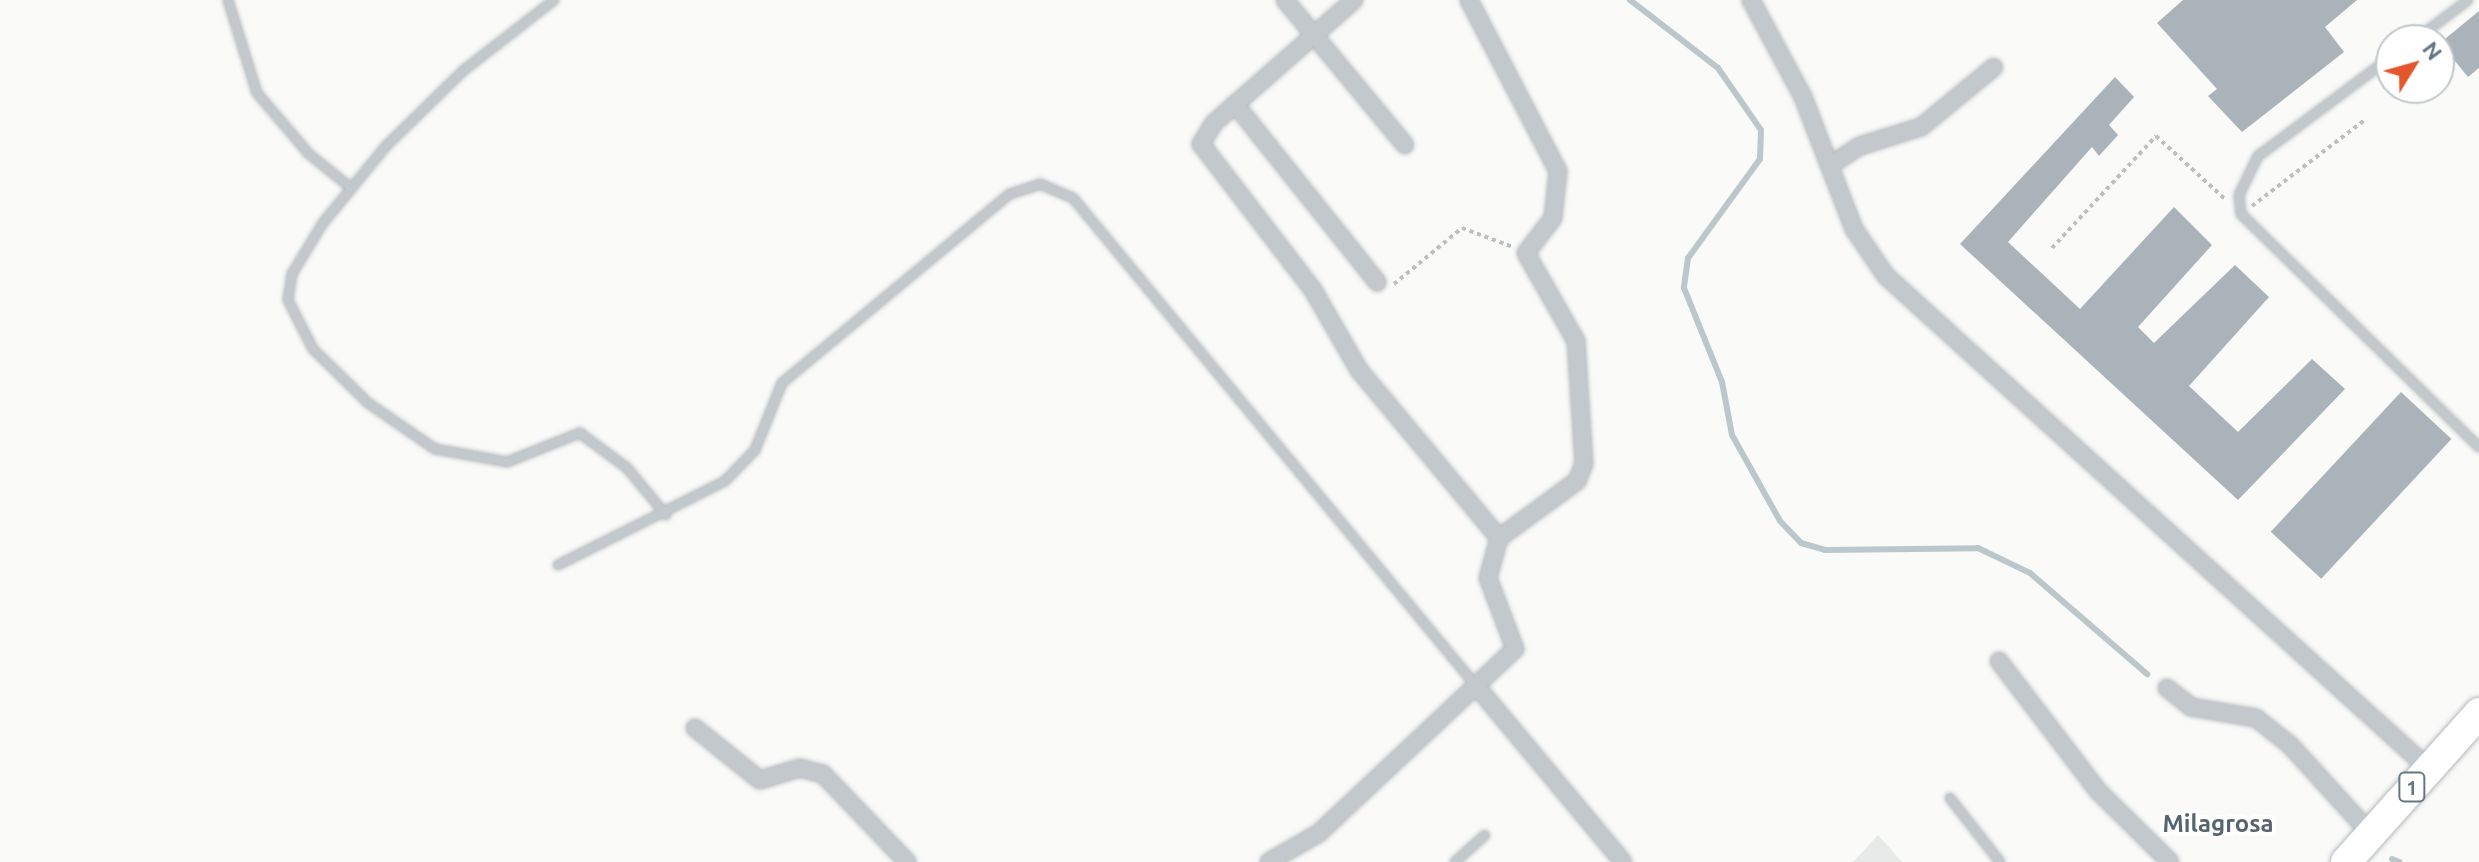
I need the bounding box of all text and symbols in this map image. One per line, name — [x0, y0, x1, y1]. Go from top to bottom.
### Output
north arrow — [2375, 24, 2455, 104]
text: N — [2418, 36, 2448, 65]
road number: 1 — [2398, 771, 2426, 803]
district label: Milagrosa — [2162, 810, 2274, 838]

